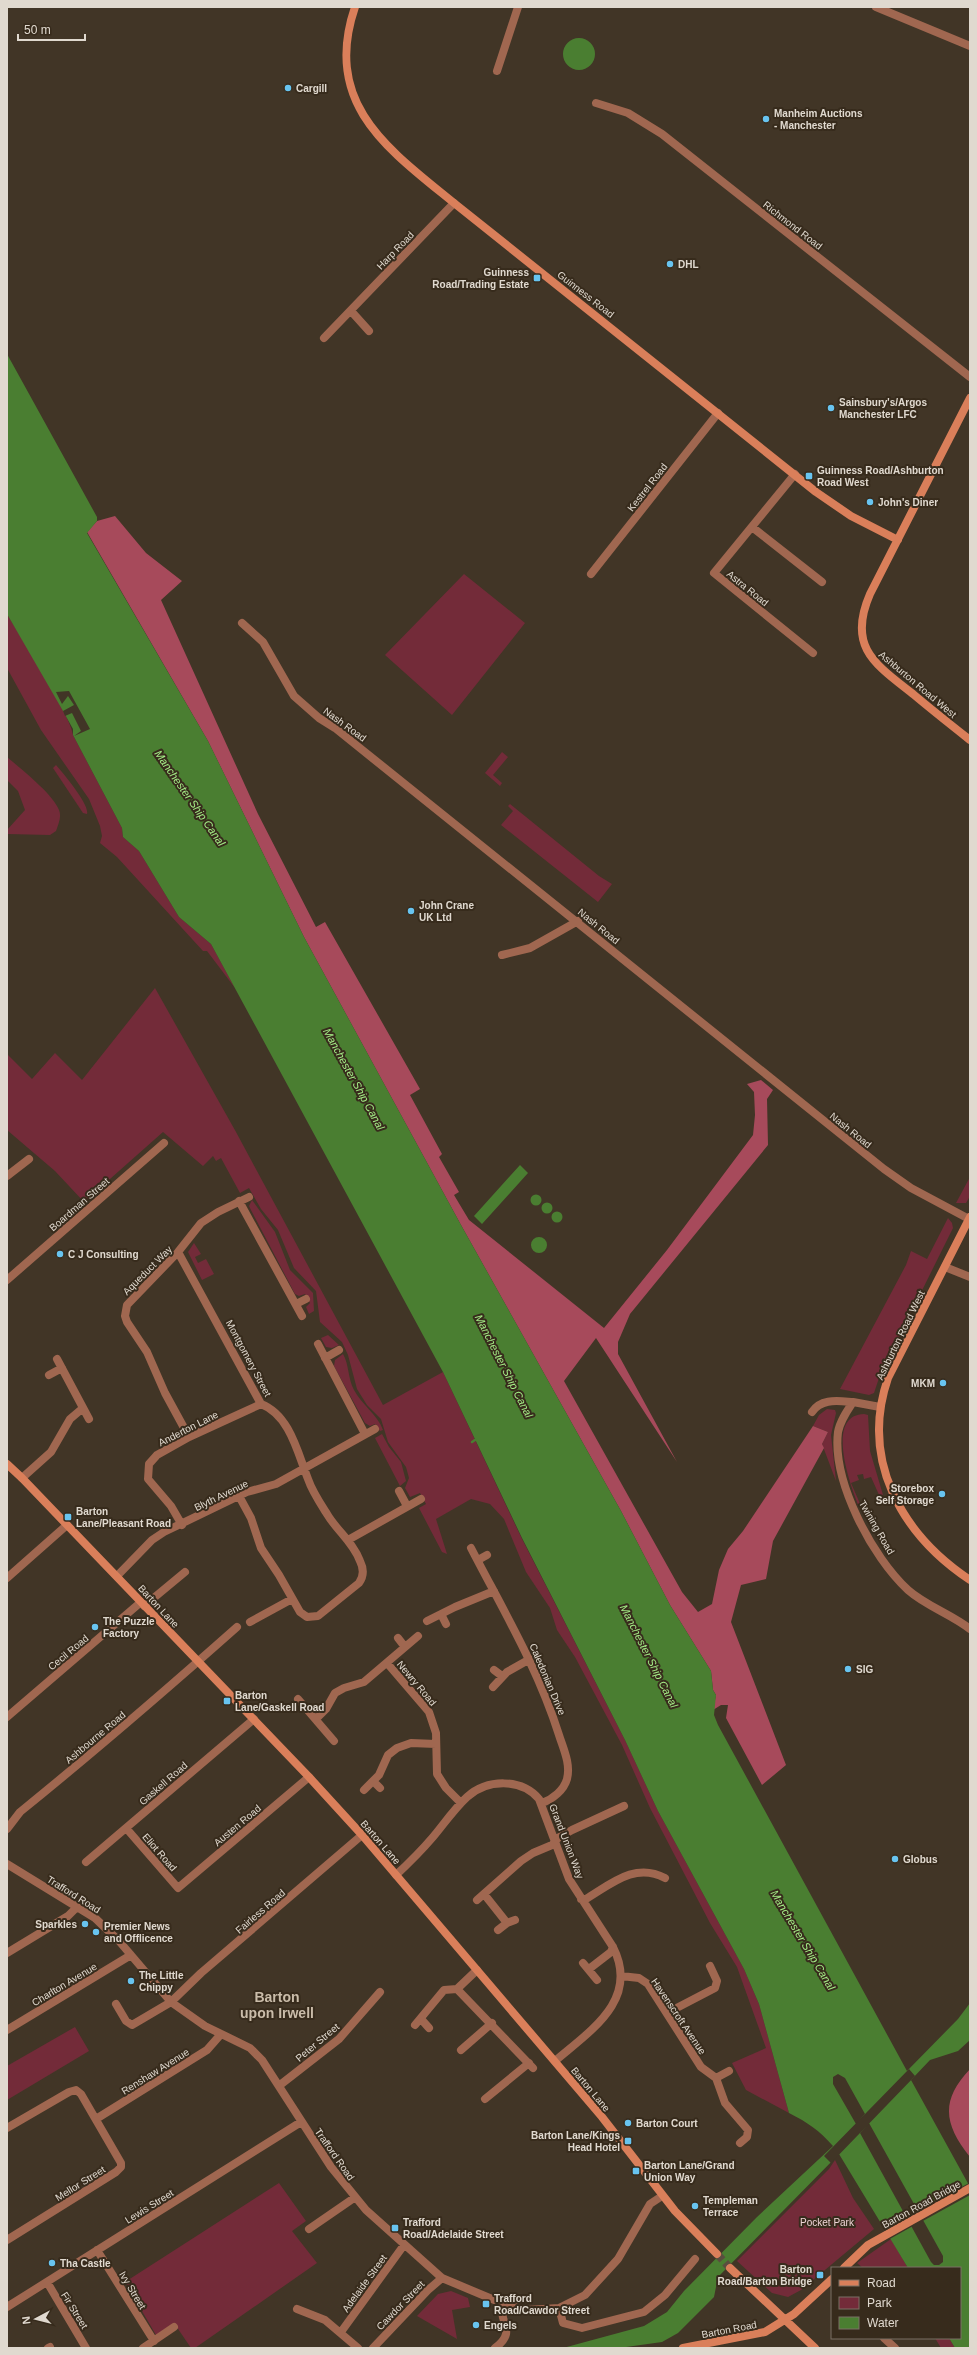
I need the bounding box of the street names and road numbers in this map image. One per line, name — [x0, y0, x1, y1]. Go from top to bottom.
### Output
street label: Richmond Road — [761, 199, 824, 252]
street label: Harp Road — [375, 229, 416, 272]
street label: Guinness Road — [555, 269, 616, 320]
street label: Kestrel Road — [625, 461, 670, 513]
street label: Astra Road — [725, 568, 771, 608]
street label: Ashburton Road West — [877, 649, 959, 720]
street label: Nash Road — [321, 705, 368, 744]
street label: Nash Road — [576, 906, 622, 946]
street label: Nash Road — [828, 1110, 874, 1150]
street label: Boardman Street — [47, 1175, 112, 1233]
street label: Aqueduct Way — [121, 1244, 174, 1297]
street label: Ashburton Road West — [874, 1289, 927, 1382]
street label: Montgomery Street — [224, 1318, 273, 1399]
street label: Anderton Lane — [156, 1408, 220, 1448]
street label: Blyth Avenue — [193, 1478, 250, 1513]
street label: Twining Road — [857, 1498, 896, 1556]
street label: Barton Lane — [136, 1583, 182, 1630]
street label: Cecil Road — [46, 1632, 91, 1672]
street label: Caledonian Drive — [527, 1642, 568, 1717]
street label: Newry Road — [395, 1659, 439, 1708]
street label: Ashbourne Road — [63, 1709, 128, 1766]
street label: Gaskell Road — [137, 1760, 190, 1807]
street label: Grand Union Way — [547, 1802, 586, 1880]
street label: Austen Road — [212, 1803, 263, 1848]
street label: Barton Lane — [359, 1818, 403, 1867]
street label: Eliot Road — [140, 1831, 179, 1873]
street label: Trafford Road — [45, 1874, 103, 1915]
street label: Fairless Road — [233, 1887, 287, 1936]
street label: Charlton Avenue — [30, 1960, 99, 2008]
street label: Havenscroft Avenue — [649, 1976, 708, 2057]
street label: Peter Street — [293, 2021, 341, 2064]
street label: Renshaw Avenue — [119, 2046, 191, 2097]
street label: Barton Lane — [569, 2065, 613, 2114]
street label: Trafford Road — [313, 2126, 357, 2182]
street label: Mellor Street — [53, 2164, 107, 2203]
street label: Barton Road Bridge — [880, 2178, 963, 2231]
street label: Lewis Street — [123, 2187, 176, 2226]
street label: Adelaide Street — [340, 2252, 389, 2314]
street label: Ivy Street — [117, 2269, 148, 2311]
street label: Cawdor Street — [374, 2278, 427, 2332]
street label: Fir Street — [59, 2290, 90, 2331]
street label: Barton Road — [700, 2319, 758, 2340]

